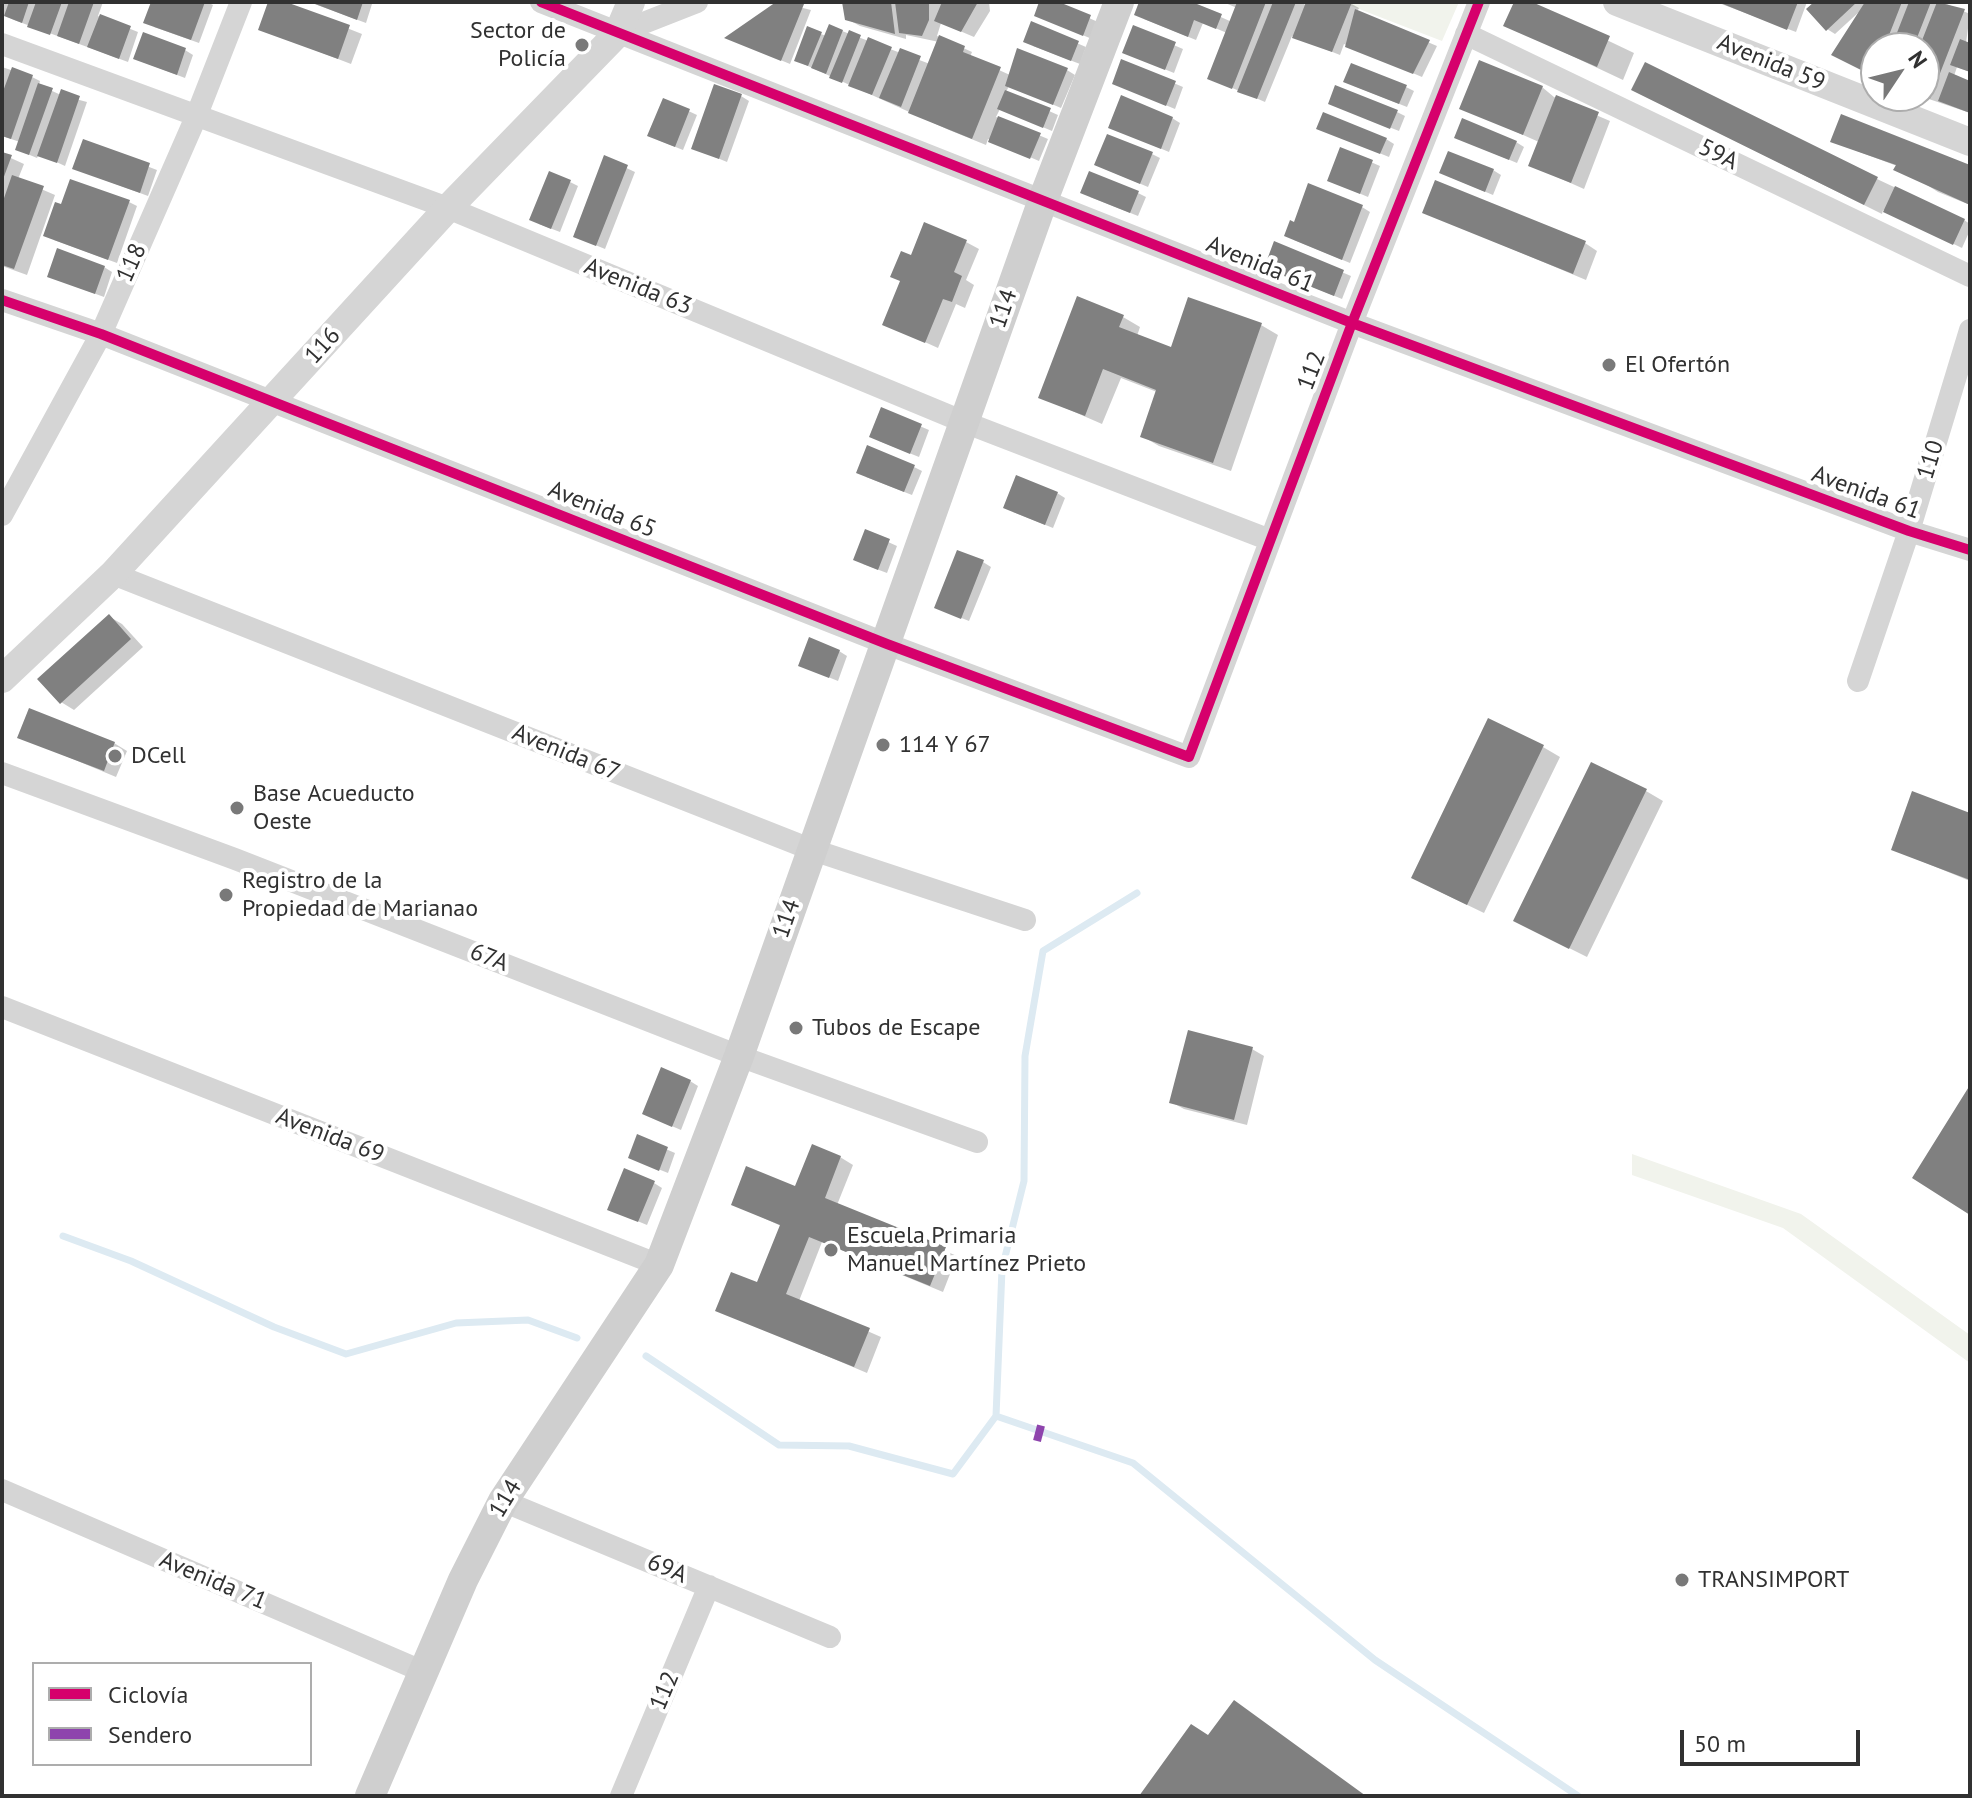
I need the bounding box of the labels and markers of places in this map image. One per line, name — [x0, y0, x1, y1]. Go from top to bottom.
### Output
place label: Sector de Policía — [470, 17, 566, 73]
marker: Sector de Policía — [573, 36, 591, 54]
place label: El Ofertón — [1625, 351, 1730, 379]
marker: El Ofertón — [1600, 356, 1618, 374]
place label: 114 Y 67 — [899, 731, 991, 759]
marker: 114 Y 67 — [874, 736, 892, 754]
place label: DCell — [131, 742, 186, 770]
marker: DCell — [106, 747, 124, 765]
place label: Base Acueducto Oeste — [253, 780, 415, 836]
marker: Base Acueducto Oeste — [228, 799, 246, 817]
place label: Registro de la Propiedad de Marianao — [242, 867, 478, 923]
marker: Registro de la Propiedad de Marianao — [217, 886, 235, 904]
place label: Tubos de Escape — [812, 1014, 980, 1042]
marker: Tubos de Escape — [787, 1019, 805, 1037]
place label: Escuela Primaria Manuel Martínez Prieto — [847, 1222, 1086, 1278]
marker: Escuela Primaria Manuel Martínez Prieto — [822, 1241, 840, 1259]
place label: TRANSIMPORT — [1698, 1566, 1849, 1594]
marker: TRANSIMPORT — [1673, 1571, 1691, 1589]

